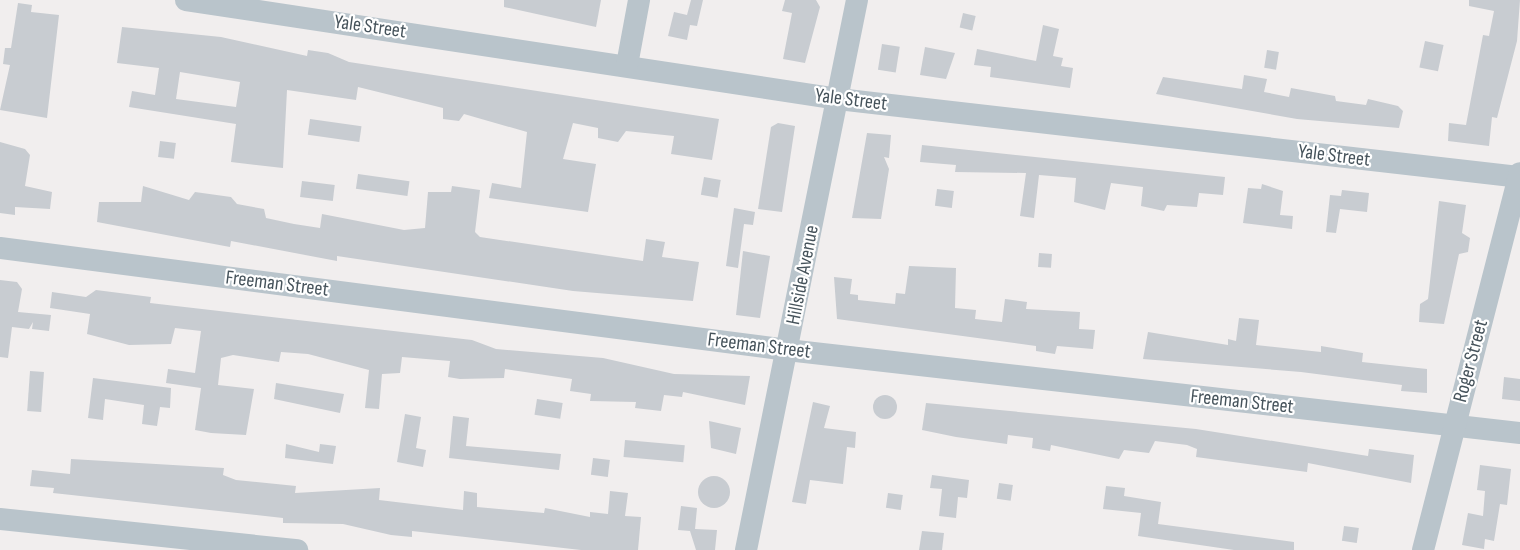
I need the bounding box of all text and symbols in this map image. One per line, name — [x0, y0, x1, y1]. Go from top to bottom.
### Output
street label: Yale Street — [333, 10, 407, 44]
street label: Yale Street — [814, 84, 888, 116]
street label: Yale Street — [1297, 140, 1371, 172]
street label: Hillside Avenue — [782, 223, 824, 327]
street label: Freeman Street — [224, 266, 330, 302]
street label: Roger Street — [1448, 317, 1494, 405]
street label: Freeman Street — [706, 328, 812, 364]
street label: Freeman Street — [1189, 385, 1295, 419]

